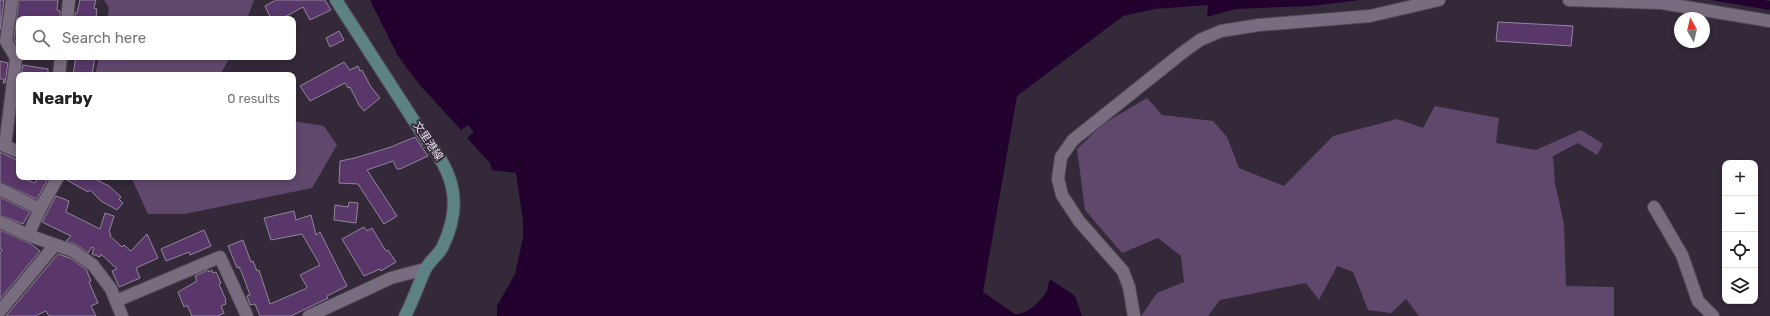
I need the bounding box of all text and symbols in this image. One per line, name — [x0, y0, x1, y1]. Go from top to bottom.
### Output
north arrow — [1674, 12, 1710, 48]
search box — [16, 16, 296, 60]
icon: search — [30, 27, 52, 49]
text: Search here — [62, 29, 146, 47]
text: Nearby — [32, 88, 93, 108]
text: 0 results — [227, 91, 280, 106]
street label: 文里港線 — [410, 119, 446, 163]
map controls — [1722, 160, 1758, 304]
button: + — [1722, 160, 1758, 196]
button: − — [1722, 196, 1758, 232]
button: locate — [1722, 232, 1758, 268]
button: layers — [1722, 268, 1758, 304]

